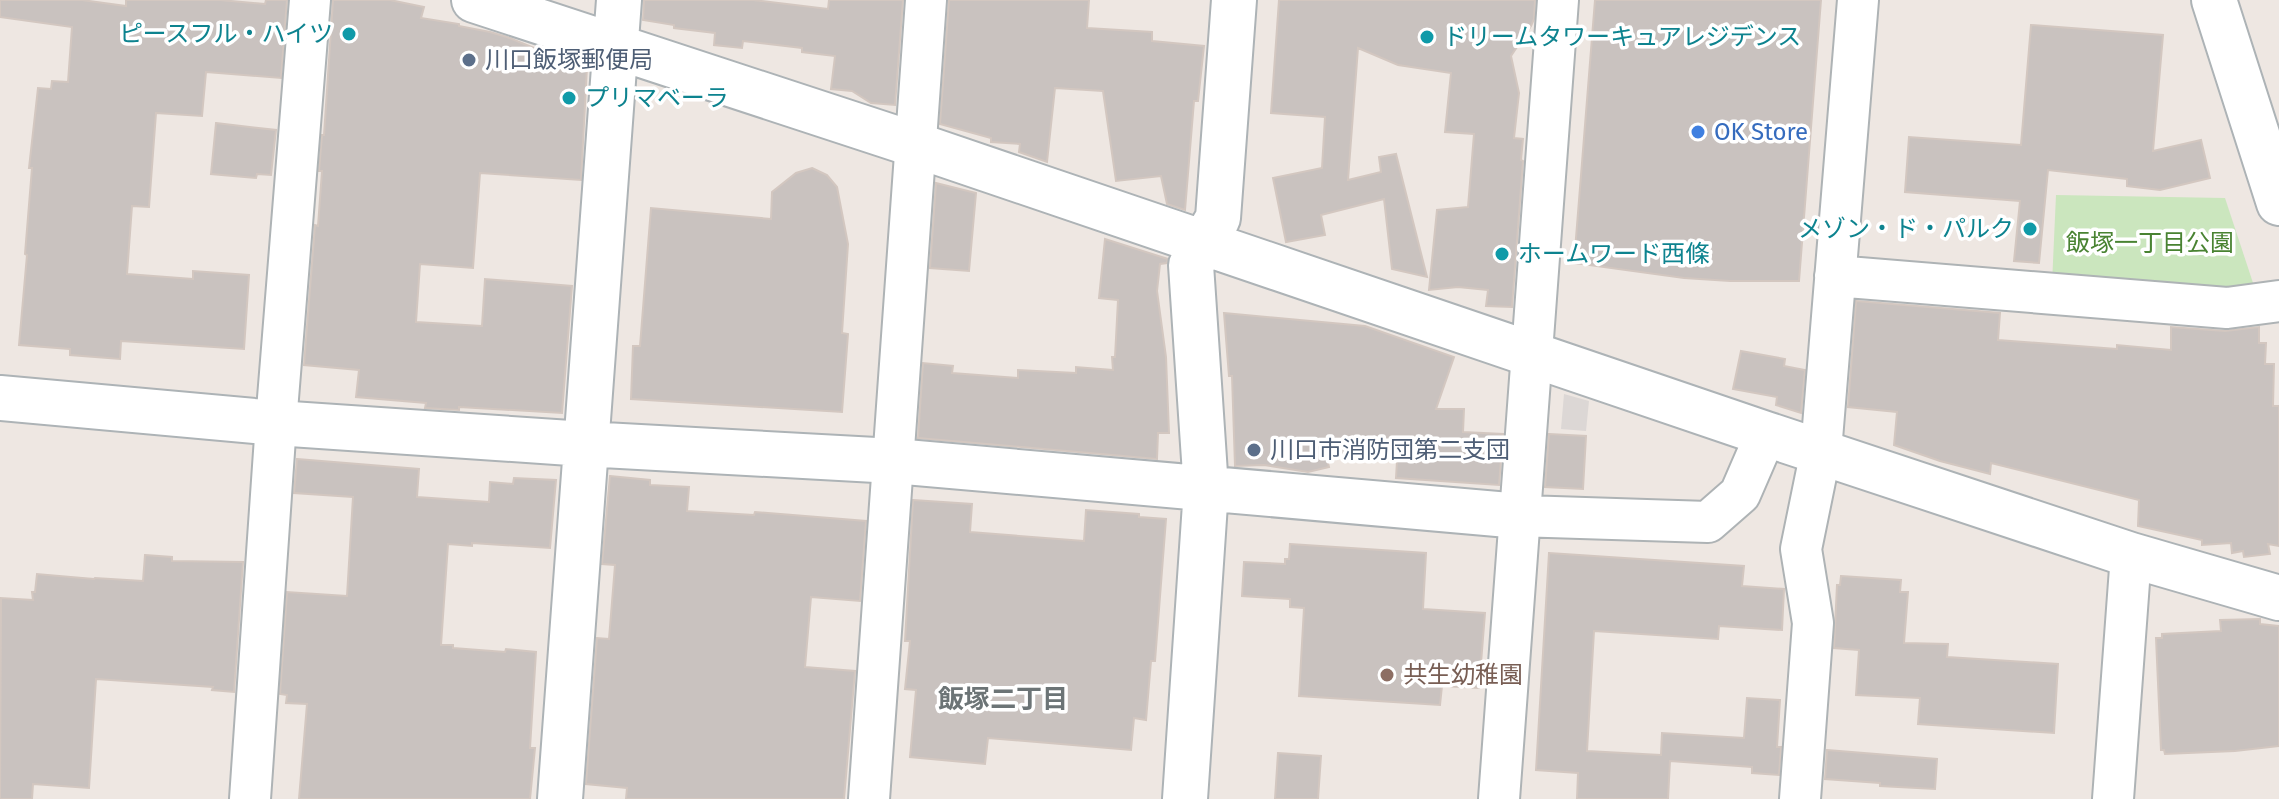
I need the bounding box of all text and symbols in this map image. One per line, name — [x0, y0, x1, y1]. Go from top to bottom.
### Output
place label: ピースフル・ハイツ — [119, 20, 333, 48]
place label: ドリームタワーキュアレジデンス — [1443, 23, 1801, 51]
marker: ピースフル・ハイツ — [340, 25, 358, 43]
marker: ドリームタワーキュアレジデンス — [1418, 28, 1436, 46]
place label: 川口飯塚郵便局 — [485, 46, 653, 74]
marker: 川口飯塚郵便局 — [460, 51, 478, 69]
place label: プリマベーラ — [585, 84, 729, 112]
marker: プリマベーラ — [560, 89, 578, 107]
place label: OK Store — [1714, 118, 1808, 146]
marker: OK Store — [1689, 123, 1707, 141]
place label: メゾン・ド・パルク — [1798, 215, 2014, 243]
marker: メゾン・ド・パルク — [2021, 220, 2039, 238]
park label: 飯塚一丁目公園 — [2066, 229, 2234, 257]
place label: ホームワード西條 — [1518, 240, 1709, 268]
marker: ホームワード西條 — [1493, 245, 1511, 263]
place label: 川口市消防団第二支団 — [1270, 436, 1510, 464]
marker: 川口市消防団第二支団 — [1245, 441, 1263, 459]
place label: 共生幼稚園 — [1403, 661, 1523, 689]
marker: 共生幼稚園 — [1378, 666, 1396, 684]
district label: 飯塚二丁目 — [938, 684, 1068, 715]

